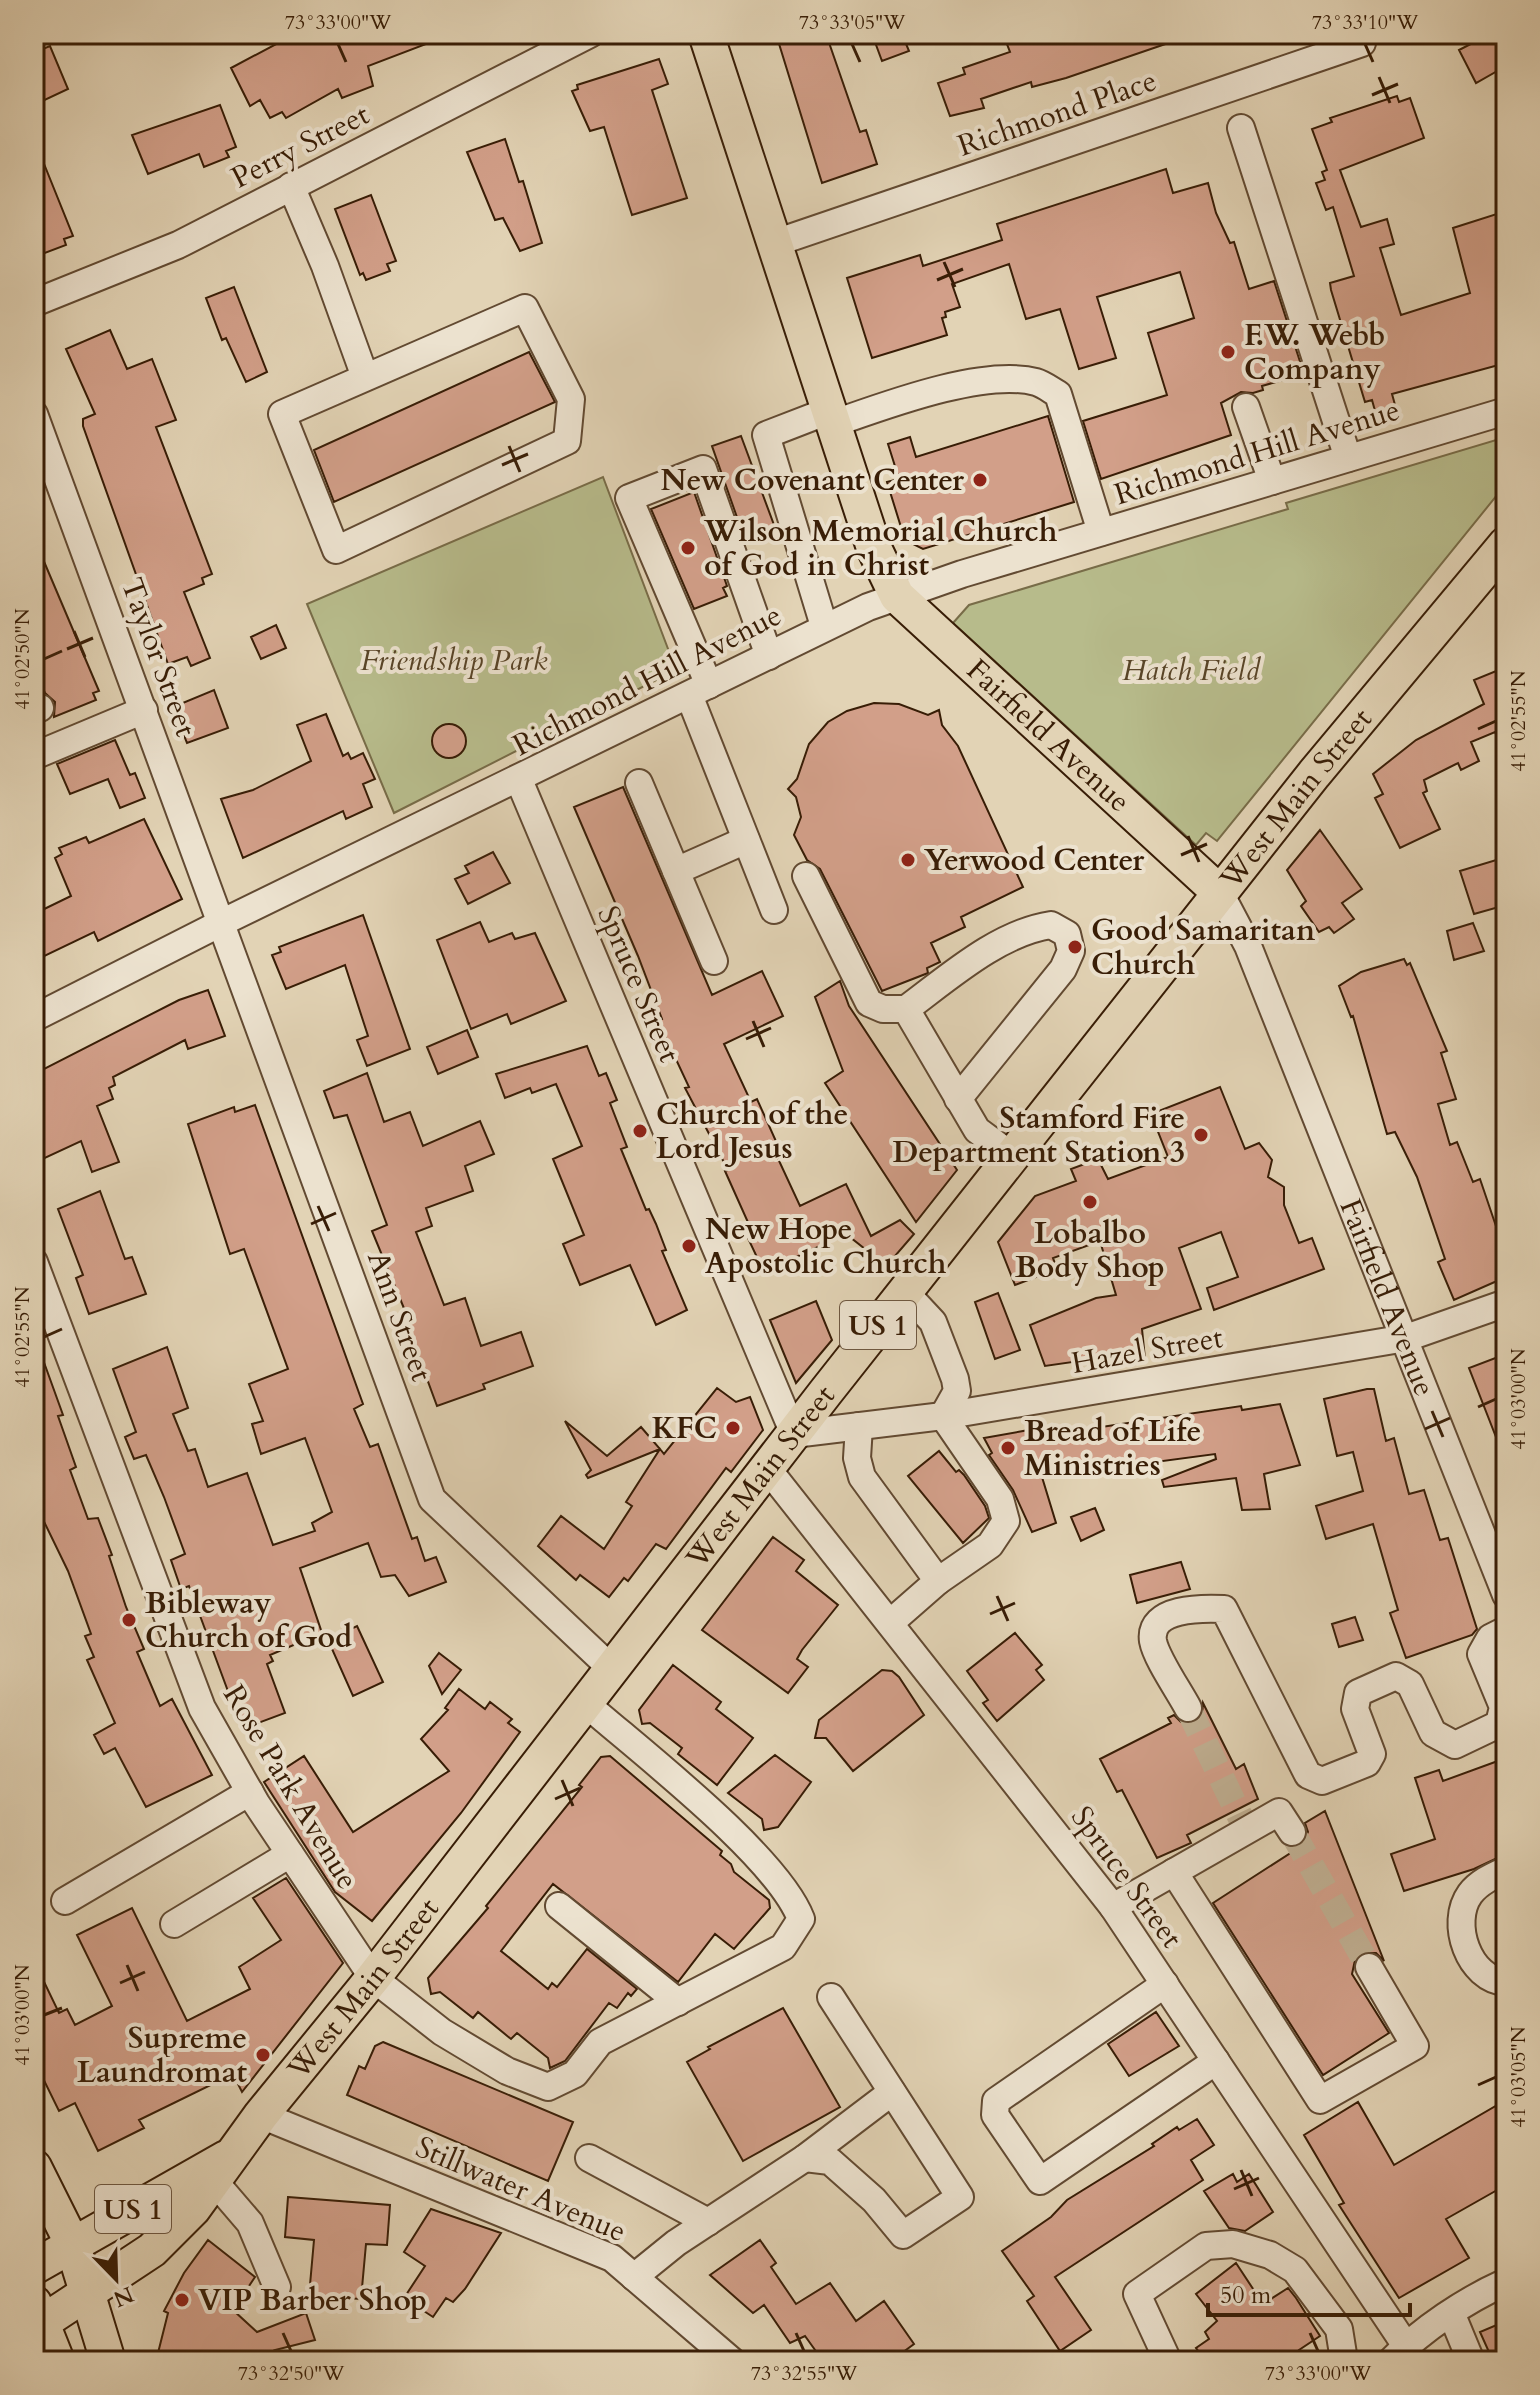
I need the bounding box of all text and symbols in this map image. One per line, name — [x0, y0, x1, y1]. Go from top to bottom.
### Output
text: 73°33'00"W — [285, 9, 392, 36]
text: 73°33'05"W — [799, 9, 906, 36]
text: 73°33'10"W — [1312, 9, 1419, 36]
street label: Richmond Place — [952, 60, 1162, 167]
street label: Perry Street — [224, 94, 377, 199]
place label: F.W. Webb Company — [1244, 315, 1385, 390]
marker: F.W. Webb Company — [1219, 343, 1237, 361]
street label: Richmond Hill Avenue — [1110, 390, 1405, 515]
place label: New Covenant Center — [660, 460, 965, 501]
marker: New Covenant Center — [971, 471, 989, 489]
place label: Wilson Memorial Church of God in Christ — [703, 511, 1058, 586]
marker: Wilson Memorial Church of God in Christ — [679, 539, 697, 557]
street label: Taylor Street — [111, 572, 206, 743]
street label: Richmond Hill Avenue — [506, 595, 788, 766]
text: 41°02'50"N — [9, 608, 36, 710]
park label: Friendship Park — [360, 640, 548, 681]
street label: Fairfield Avenue — [958, 650, 1139, 822]
park label: Hatch Field — [1122, 650, 1261, 691]
text: 41°02'55"N — [1505, 670, 1532, 772]
street label: West Main Street — [1210, 699, 1382, 899]
place label: Yerwood Center — [924, 840, 1145, 881]
marker: Yerwood Center — [899, 851, 917, 869]
street label: Spruce Street — [587, 900, 690, 1069]
place label: Good Samaritan Church — [1091, 910, 1315, 985]
marker: Good Samaritan Church — [1066, 938, 1084, 956]
place label: Church of the Lord Jesus — [656, 1094, 848, 1169]
place label: Stamford Fire Department Station 3 — [893, 1098, 1185, 1173]
marker: Church of the Lord Jesus — [631, 1122, 649, 1140]
marker: Stamford Fire Department Station 3 — [1192, 1126, 1210, 1144]
marker: Lobalbo Body Shop — [1081, 1193, 1099, 1211]
street label: Fairfield Avenue — [1330, 1193, 1445, 1402]
place label: New Hope Apostolic Church — [705, 1209, 947, 1284]
place label: Lobalbo Body Shop — [1015, 1213, 1165, 1288]
marker: New Hope Apostolic Church — [680, 1237, 698, 1255]
street label: Ann Street — [357, 1245, 442, 1387]
text: 41°02'55"N — [9, 1286, 36, 1388]
road number: US 1 — [840, 1301, 916, 1349]
street label: Hazel Street — [1068, 1317, 1226, 1384]
text: 41°03'00"N — [1505, 1348, 1532, 1450]
street label: West Main Street — [676, 1376, 845, 1578]
place label: KFC — [652, 1408, 717, 1449]
place label: Bread of Life Ministries — [1024, 1411, 1201, 1486]
marker: KFC — [724, 1419, 742, 1437]
marker: Bread of Life Ministries — [999, 1439, 1017, 1457]
place label: Bibleway Church of God — [145, 1583, 352, 1658]
marker: Bibleway Church of God — [120, 1611, 138, 1629]
street label: Rose Park Avenue — [213, 1677, 368, 1897]
street label: Spruce Street — [1061, 1798, 1192, 1957]
street label: West Main Street — [278, 1889, 449, 2089]
text: 41°03'00"N — [9, 1964, 36, 2066]
place label: Supreme Laundromat — [77, 2018, 247, 2093]
text: 41°03'05"N — [1505, 2026, 1532, 2128]
marker: Supreme Laundromat — [254, 2046, 272, 2064]
street label: Stillwater Avenue — [409, 2127, 632, 2252]
road number: US 1 — [95, 2185, 171, 2233]
north arrow — [76, 2239, 156, 2319]
scale bar — [1208, 2267, 1410, 2317]
text: N — [109, 2279, 138, 2314]
text: 50 m — [1220, 2279, 1272, 2312]
place label: VIP Barber Shop — [198, 2280, 427, 2321]
marker: VIP Barber Shop — [173, 2291, 191, 2309]
text: 73°32'50"W — [238, 2360, 345, 2387]
text: 73°32'55"W — [751, 2360, 858, 2387]
text: 73°33'00"W — [1265, 2360, 1372, 2387]

